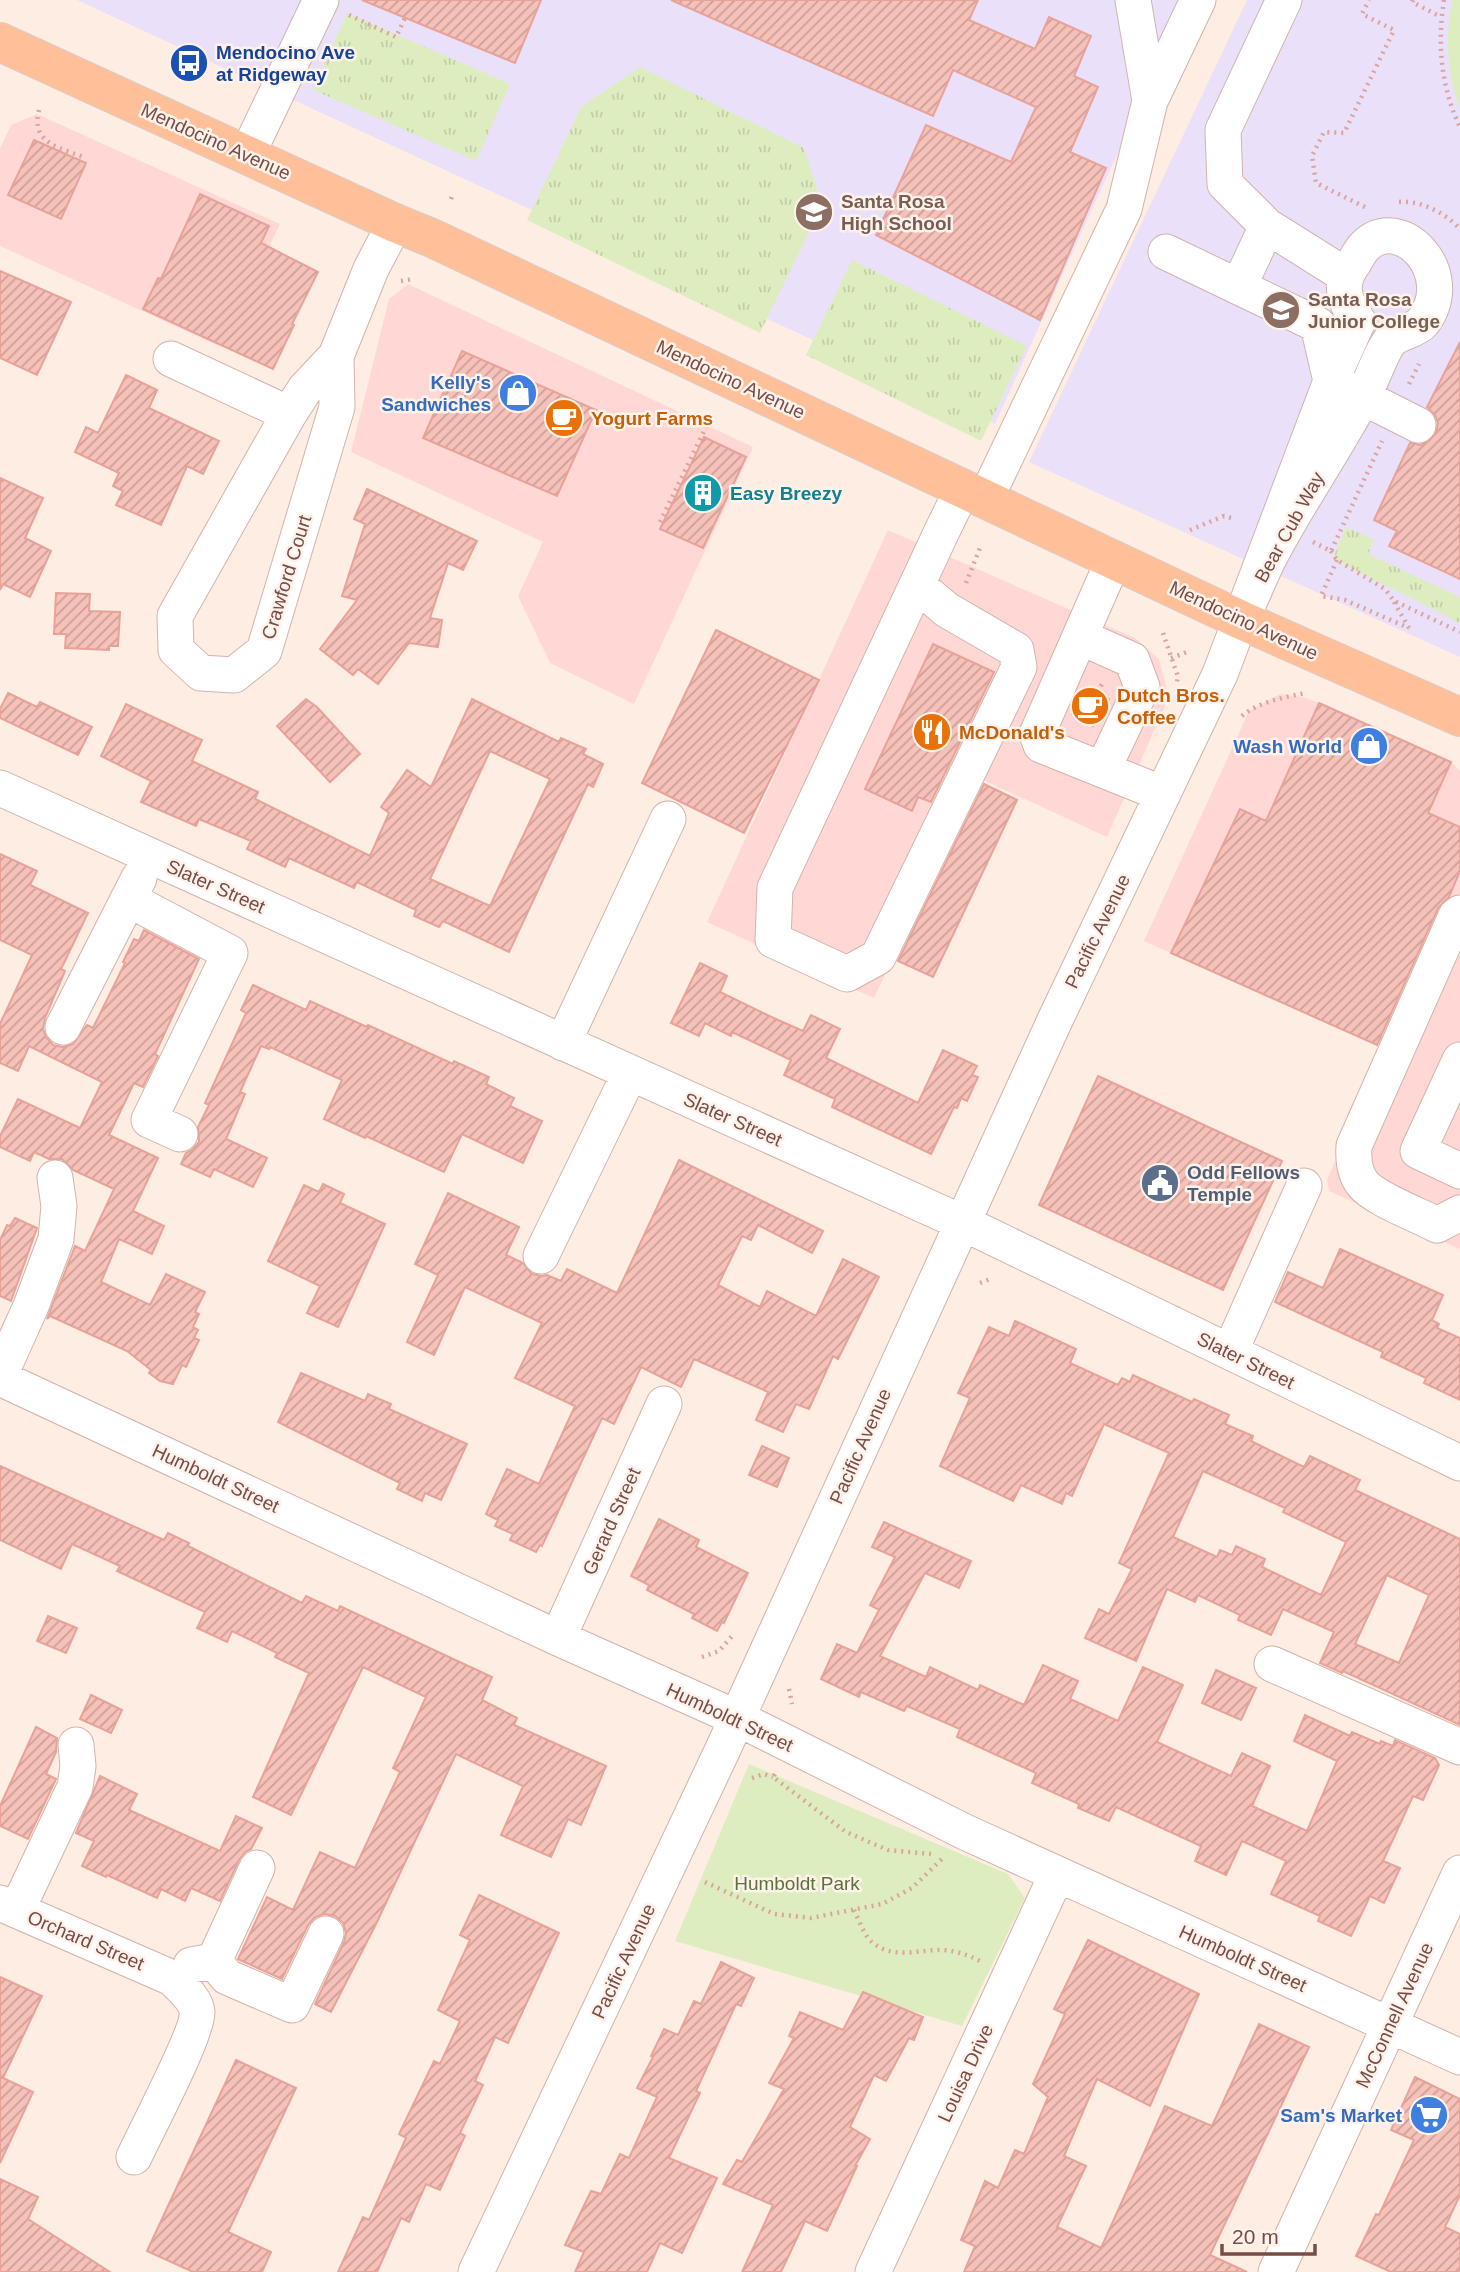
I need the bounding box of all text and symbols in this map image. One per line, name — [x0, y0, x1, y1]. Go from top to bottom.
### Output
bus stop icon: Mendocino Ave at Ridgeway — [168, 42, 210, 84]
place label: Mendocino Ave at Ridgeway — [216, 42, 355, 85]
street label: Mendocino Avenue — [138, 99, 294, 184]
school or university icon: Santa Rosa High School — [793, 191, 835, 233]
place label: Santa Rosa High School — [841, 191, 952, 234]
school or university icon: Santa Rosa Junior College — [1260, 289, 1302, 331]
place label: Santa Rosa Junior College — [1308, 289, 1440, 332]
street label: Mendocino Avenue — [653, 336, 808, 423]
place label: Kelly's Sandwiches — [381, 372, 491, 415]
shop icon: Kelly's Sandwiches — [497, 372, 539, 414]
cafe icon: Yogurt Farms — [543, 397, 585, 439]
place label: Yogurt Farms — [591, 408, 713, 429]
street label: Bear Cub Way — [1250, 468, 1329, 586]
building icon: Easy Breezy — [682, 472, 724, 514]
place label: Easy Breezy — [730, 483, 842, 504]
street label: Crawford Court — [258, 512, 316, 642]
street label: Mendocino Avenue — [1166, 577, 1321, 664]
cafe icon: Dutch Bros. Coffee — [1069, 685, 1111, 727]
place label: Dutch Bros. Coffee — [1117, 685, 1225, 728]
restaurant icon: McDonald's — [911, 711, 953, 753]
place label: McDonald's — [959, 722, 1065, 743]
shop icon: Wash World — [1348, 725, 1390, 767]
place label: Wash World — [1233, 736, 1342, 757]
street label: Slater Street — [163, 855, 269, 918]
street label: Pacific Avenue — [1061, 871, 1134, 992]
street label: Slater Street — [680, 1088, 786, 1151]
public building icon: Odd Fellows Temple — [1139, 1162, 1181, 1204]
place label: Odd Fellows Temple — [1187, 1162, 1300, 1205]
street label: Slater Street — [1194, 1328, 1298, 1393]
street label: Pacific Avenue — [826, 1385, 895, 1507]
street label: Humboldt Street — [149, 1440, 283, 1517]
street label: Gerard Street — [578, 1464, 645, 1578]
street label: Humboldt Street — [663, 1679, 797, 1756]
park label: Humboldt Park — [734, 1873, 860, 1894]
street label: Pacific Avenue — [588, 1900, 659, 2022]
street label: Orchard Street — [24, 1906, 148, 1975]
street label: Humboldt Street — [1176, 1921, 1310, 1996]
street label: McConnell Avenue — [1352, 1939, 1437, 2091]
street label: Louisa Drive — [934, 2021, 997, 2126]
supermarket icon: Sam's Market — [1408, 2094, 1450, 2136]
place label: Sam's Market — [1280, 2105, 1403, 2126]
scale bar — [1222, 2212, 1315, 2256]
text: 20 m — [1232, 2225, 1279, 2248]

